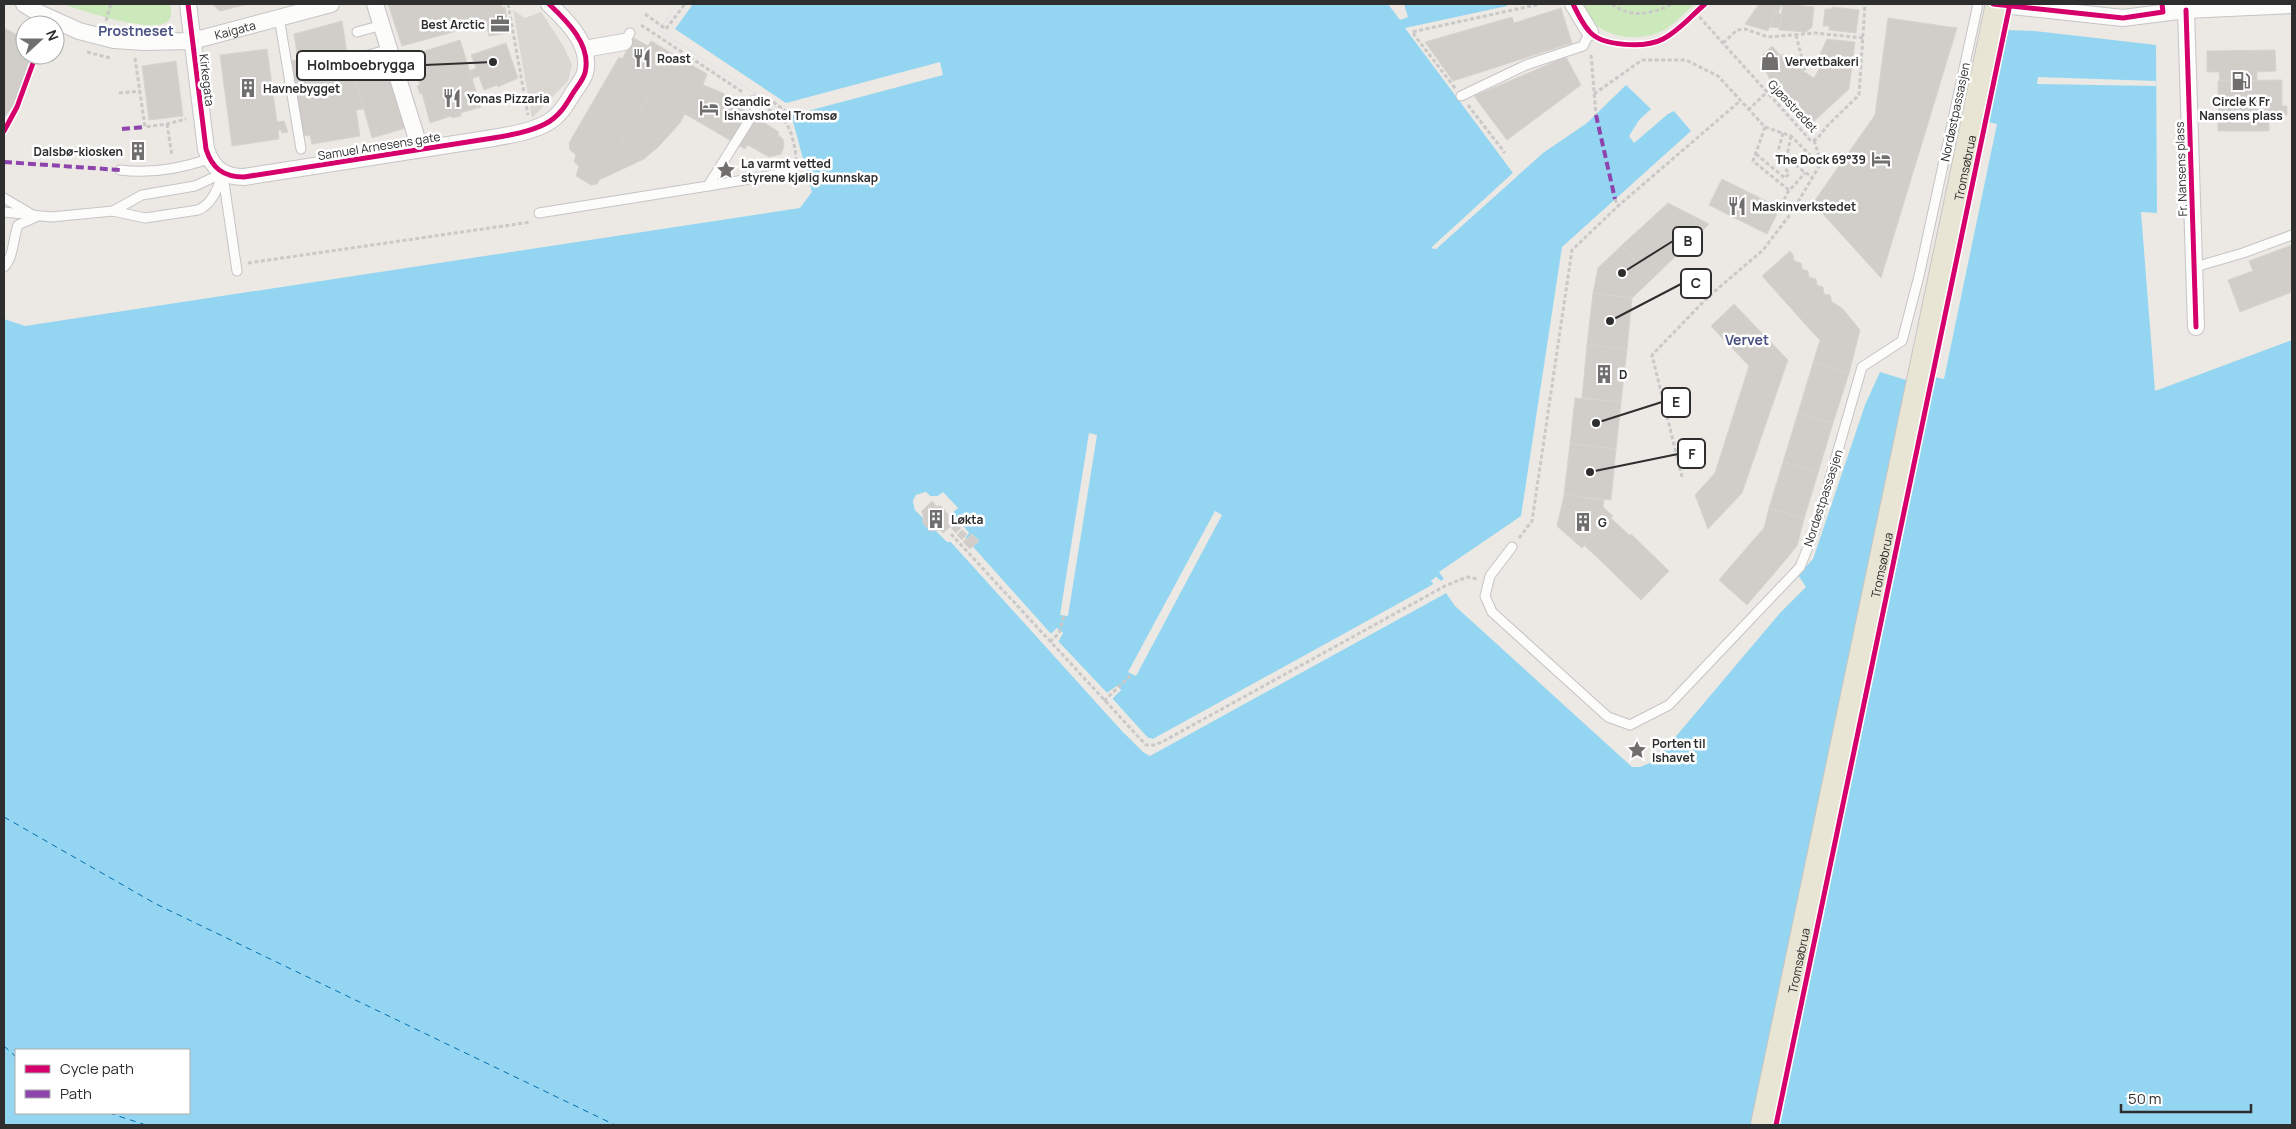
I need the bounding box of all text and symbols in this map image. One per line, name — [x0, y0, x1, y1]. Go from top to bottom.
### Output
office icon: Best Arctic — [489, 13, 511, 35]
north arrow — [15, 15, 65, 65]
street label: Kaigata — [213, 16, 257, 43]
place label: Best Arctic — [421, 16, 485, 33]
district label: Prostneset — [98, 21, 174, 40]
text: N — [42, 27, 63, 43]
restaurant icon: Roast — [631, 47, 653, 69]
place label: Roast — [657, 50, 691, 67]
shop icon: Vervetbakeri — [1759, 50, 1781, 72]
callout: Holmboebrygga — [297, 51, 425, 80]
street label: Kirkegata — [195, 53, 219, 107]
place label: Vervetbakeri — [1785, 53, 1859, 70]
text: Holmboebrygga — [307, 55, 415, 74]
street label: Nordøstpassasjen — [1936, 61, 1974, 163]
fuel station icon: Circle K Fr Nansens plass — [2230, 70, 2252, 92]
street label: Gjøastredet — [1764, 76, 1822, 136]
building icon: Havnebygget — [237, 77, 259, 99]
place label: Havnebygget — [263, 80, 340, 97]
restaurant icon: Yonas Pizzaria — [441, 87, 463, 109]
place label: Yonas Pizzaria — [467, 90, 550, 107]
place label: Scandic Ishavshotel Tromsø — [724, 93, 838, 124]
place label: Circle K Fr Nansens plass — [2199, 93, 2283, 124]
hotel icon: Scandic Ishavshotel Tromsø — [698, 97, 720, 119]
street label: Fr. Nansens plass — [2171, 121, 2191, 217]
street label: Samuel Arnesens gate — [316, 128, 442, 164]
street label: Tromsøbrua — [1949, 133, 1980, 202]
building icon: Dalsbø-kiosken — [127, 140, 149, 162]
place label: Dalsbø-kiosken — [33, 143, 123, 160]
hotel icon: The Dock 69°39 — [1870, 148, 1892, 170]
place label: The Dock 69°39 — [1776, 151, 1866, 168]
place label: La varmt vetted styrene kjølig kunnskap — [741, 155, 878, 186]
place icon: La varmt vetted styrene kjølig kunnskap — [715, 159, 737, 181]
restaurant icon: Maskinverkstedet — [1726, 195, 1748, 217]
place label: Maskinverkstedet — [1752, 198, 1856, 215]
callout: B — [1673, 227, 1702, 256]
text: B — [1684, 231, 1693, 250]
callout: C — [1681, 269, 1711, 298]
text: C — [1691, 273, 1701, 292]
district label: Vervet — [1725, 330, 1769, 349]
building icon: D — [1593, 363, 1615, 385]
place label: D — [1619, 366, 1627, 383]
callout: E — [1662, 388, 1690, 417]
text: E — [1672, 392, 1680, 411]
callout: F — [1678, 439, 1705, 468]
text: F — [1688, 444, 1696, 463]
street label: Nordøstpassasjen — [1799, 447, 1847, 549]
building icon: Løkta — [925, 508, 947, 530]
place label: Løkta — [951, 511, 983, 528]
building icon: G — [1572, 511, 1594, 533]
place label: G — [1598, 514, 1607, 531]
street label: Tromsøbrua — [1866, 531, 1897, 600]
place label: Porten til Ishavet — [1652, 735, 1706, 766]
place icon: Porten til Ishavet — [1626, 739, 1648, 761]
street label: Tromsøbrua — [1783, 926, 1814, 995]
legend — [15, 1049, 190, 1114]
text: Cycle path — [60, 1058, 134, 1079]
scale bar — [2121, 1082, 2251, 1114]
text: Path — [60, 1083, 92, 1104]
text: 50 m — [2128, 1088, 2162, 1109]

